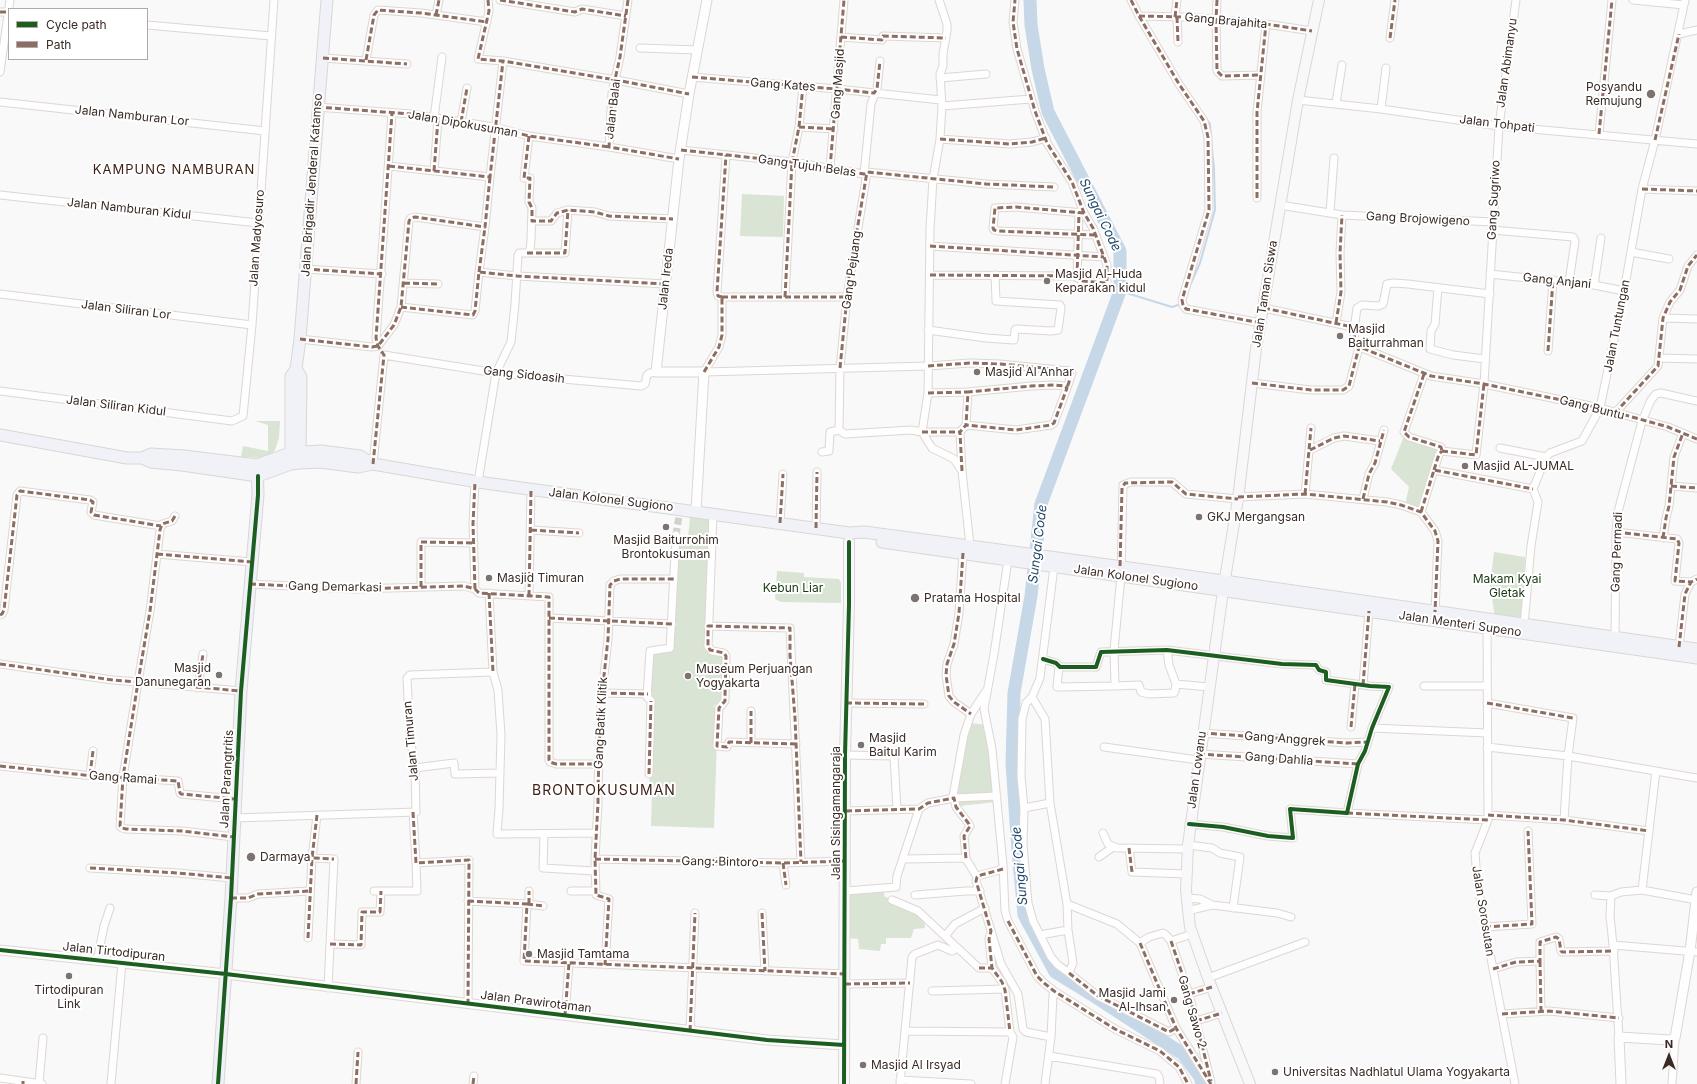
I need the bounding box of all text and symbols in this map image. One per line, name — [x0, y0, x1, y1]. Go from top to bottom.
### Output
legend — [8, 8, 148, 60]
street label: Gang Brajahita — [1184, 10, 1268, 32]
text: Cycle path — [46, 17, 107, 32]
street label: Jalan Abimanyu — [1494, 17, 1520, 109]
text: Path — [46, 37, 71, 52]
street label: Gang Masjid — [828, 48, 848, 120]
street label: Gang Kates — [750, 76, 816, 94]
street label: Jalan Balai — [602, 78, 624, 140]
place label: Posyandu Remujung — [1585, 80, 1642, 108]
marker: Posyandu Remujung — [1645, 88, 1657, 100]
street label: Jalan Brigadir Jenderal Katamso — [298, 93, 326, 277]
street label: Jalan Namburan Lor — [74, 103, 190, 129]
street label: Jalan Dipokusuman — [407, 107, 519, 141]
street label: Jalan Tohpati — [1458, 112, 1536, 136]
street label: Gang Tujuh Belas — [757, 152, 857, 180]
street label: Gang Sugriwo — [1485, 160, 1503, 240]
district label: KAMPUNG NAMBURAN — [93, 162, 255, 178]
water label: Sungai Code — [1076, 176, 1124, 254]
street label: Jalan Madyosuro — [246, 189, 268, 287]
street label: Jalan Namburan Kidul — [66, 195, 192, 223]
street label: Gang Brojowigeno — [1366, 209, 1470, 229]
street label: Gang Pejuang — [839, 230, 865, 310]
street label: Jalan Taman Siswa — [1249, 239, 1281, 349]
street label: Jalan Ireda — [656, 247, 676, 311]
place label: Masjid Al-Huda Keparakan kidul — [1055, 267, 1146, 295]
street label: Gang Anjani — [1522, 270, 1592, 292]
marker: Masjid Al-Huda Keparakan kidul — [1042, 276, 1052, 286]
street label: Jalan Tuntungan — [1601, 278, 1633, 374]
street label: Jalan Siliran Lor — [80, 297, 172, 323]
place label: Masjid Baiturrahman — [1348, 322, 1424, 350]
marker: Masjid Baiturrahman — [1335, 331, 1345, 341]
street label: Gang Sidoasih — [483, 364, 565, 386]
place label: Masjid Al Anhar — [985, 365, 1074, 379]
marker: Masjid Al Anhar — [972, 367, 982, 377]
street label: Jalan Siliran Kidul — [65, 393, 167, 419]
street label: Gang Buntu — [1558, 393, 1626, 423]
place label: Masjid AL-JUMAL — [1473, 459, 1574, 473]
marker: Masjid AL-JUMAL — [1460, 461, 1470, 471]
street label: Jalan Kolonel Sugiono — [548, 485, 674, 515]
water label: Sungai Code — [1025, 504, 1051, 584]
place label: GKJ Mergangsan — [1207, 510, 1305, 524]
marker: GKJ Mergangsan — [1194, 512, 1204, 522]
street label: Gang Permadi — [1608, 512, 1626, 592]
marker: Masjid Baiturrohim Brontokusuman — [661, 522, 671, 532]
place label: Masjid Baiturrohim Brontokusuman — [613, 533, 719, 561]
street label: Jalan Kolonel Sugiono — [1073, 562, 1199, 594]
place label: Masjid Timuran — [497, 571, 584, 585]
park label: Makam Kyai Gletak — [1473, 572, 1541, 600]
marker: Masjid Timuran — [484, 573, 494, 583]
street label: Gang Demarkasi — [288, 579, 382, 595]
park label: Kebun Liar — [763, 581, 823, 595]
place label: Pratama Hospital — [924, 591, 1021, 605]
marker: Pratama Hospital — [909, 592, 921, 604]
street label: Jalan Menteri Supeno — [1398, 608, 1522, 640]
place label: Masjid Danunegaran — [135, 661, 211, 689]
place label: Museum Perjuangan Yogyakarta — [696, 662, 813, 690]
marker: Masjid Danunegaran — [214, 670, 224, 680]
marker: Museum Perjuangan Yogyakarta — [683, 671, 693, 681]
street label: Gang Batik Klitik — [591, 677, 611, 769]
street label: Jalan Timuran — [400, 700, 422, 782]
street label: Jalan Parangtritis — [217, 729, 237, 829]
street label: Gang Anggrek — [1244, 729, 1326, 749]
street label: Jalan Lowanu — [1184, 730, 1210, 810]
place label: Masjid Baitul Karim — [869, 731, 937, 759]
marker: Masjid Baitul Karim — [856, 740, 866, 750]
street label: Jalan Sisingamangaraja — [829, 746, 843, 880]
street label: Gang Dahlia — [1244, 749, 1314, 769]
street label: Gang Ramai — [89, 768, 157, 788]
district label: BRONTOKUSUMAN — [532, 783, 676, 799]
water label: Sungai Code — [1009, 826, 1031, 906]
place label: Darmaya — [260, 850, 311, 864]
marker: Darmaya — [245, 851, 257, 863]
street label: Gang: Bintoro — [681, 854, 759, 870]
street label: Jalan Sorosutan — [1469, 865, 1497, 957]
street label: Jalan Tirtodipuran — [62, 939, 166, 965]
place label: Masjid Tamtama — [537, 947, 630, 961]
marker: Masjid Tamtama — [524, 949, 534, 959]
marker: Tirtodipuran Link — [64, 971, 74, 981]
street label: Gang Sawo 2 — [1175, 974, 1209, 1050]
place label: Tirtodipuran Link — [34, 983, 104, 1011]
place label: Masjid Jami Al-Ihsan — [1099, 986, 1166, 1014]
street label: Jalan Prawirotaman — [480, 988, 592, 1016]
marker: Masjid Jami Al-Ihsan — [1169, 995, 1179, 1005]
north arrow — [1649, 1036, 1689, 1076]
text: N — [1665, 1037, 1673, 1051]
place label: Masjid Al Irsyad — [871, 1058, 961, 1072]
marker: Masjid Al Irsyad — [858, 1060, 868, 1070]
place label: Universitas Nadhlatul Ulama Yogyakarta — [1283, 1065, 1510, 1079]
marker: Universitas Nadhlatul Ulama Yogyakarta — [1270, 1067, 1280, 1077]

